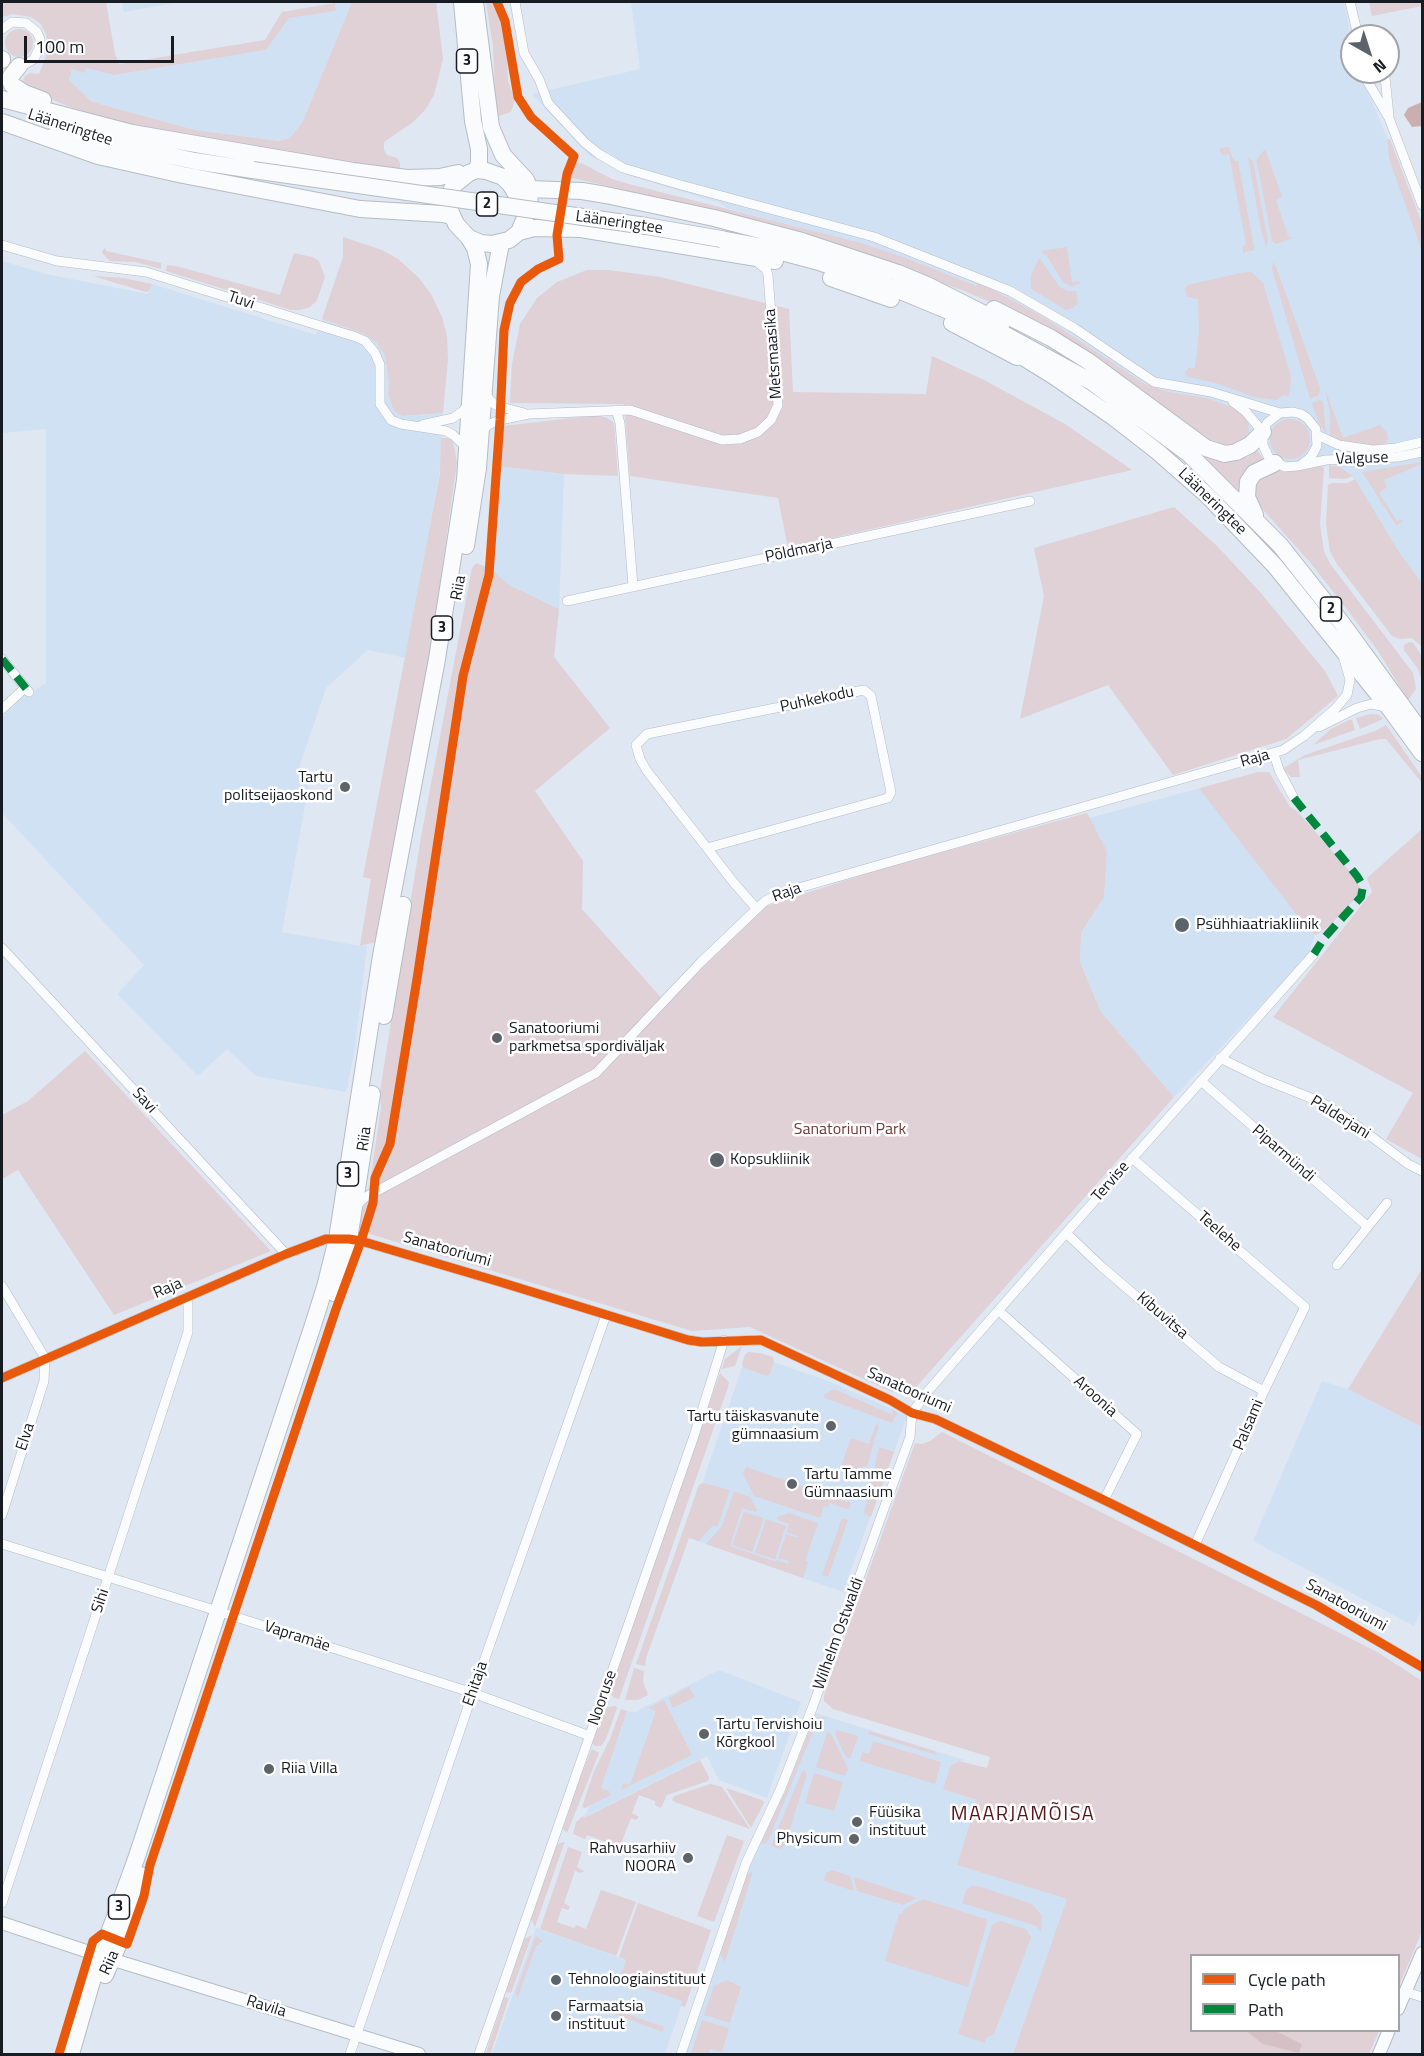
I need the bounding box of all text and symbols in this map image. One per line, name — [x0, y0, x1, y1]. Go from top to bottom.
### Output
scale bar — [27, 24, 177, 62]
north arrow — [1340, 24, 1400, 84]
text: 100 m — [35, 33, 84, 60]
road number: 3 — [456, 49, 478, 73]
text: N — [1368, 54, 1392, 79]
street label: Lääneringtee — [25, 105, 115, 151]
road number: 2 — [476, 192, 498, 216]
street label: Lääneringtee — [574, 207, 664, 239]
street label: Tuvi — [225, 288, 257, 314]
street label: Metsmaasika — [761, 308, 787, 400]
street label: Valguse — [1335, 448, 1389, 470]
street label: Lääneringtee — [1174, 465, 1250, 539]
street label: Põldmarja — [764, 534, 834, 568]
street label: Riia — [447, 574, 471, 602]
road number: 2 — [1320, 597, 1342, 621]
road number: 3 — [432, 616, 452, 640]
street label: Puhkekodu — [778, 683, 856, 717]
street label: Raja — [1238, 746, 1272, 772]
place label: Tartu politseijaoskond — [224, 768, 333, 806]
marker: Tartu politseijaoskond — [338, 780, 352, 794]
street label: Raja — [770, 879, 804, 907]
place label: Psühhiaatriakliinik — [1196, 915, 1319, 935]
marker: Psühhiaatriakliinik — [1173, 916, 1191, 934]
place label: Sanatooriumi parkmetsa spordiväljak — [509, 1019, 665, 1057]
marker: Sanatooriumi parkmetsa spordiväljak — [490, 1031, 504, 1045]
street label: Savi — [127, 1084, 161, 1118]
street label: Palderjani — [1307, 1092, 1373, 1144]
park label: Sanatorium Park — [794, 1120, 906, 1140]
street label: Piparmündi — [1247, 1121, 1319, 1187]
street label: Riia — [354, 1125, 376, 1153]
place label: Kopsukliinik — [730, 1150, 810, 1170]
marker: Kopsukliinik — [708, 1151, 726, 1169]
street label: Tervise — [1088, 1158, 1134, 1206]
road number: 3 — [338, 1162, 358, 1186]
street label: Teelehe — [1193, 1208, 1245, 1256]
street label: Sanatooriumi — [401, 1228, 493, 1272]
street label: Raja — [151, 1274, 185, 1304]
street label: Kibuvitsa — [1132, 1288, 1192, 1344]
street label: Sanatooriumi — [864, 1364, 954, 1418]
street label: Aroonia — [1069, 1372, 1121, 1422]
street label: Palsami — [1230, 1397, 1268, 1453]
place label: Tartu täiskasvanute gümnaasium — [687, 1407, 819, 1445]
marker: Tartu täiskasvanute gümnaasium — [824, 1419, 838, 1433]
street label: Elva — [13, 1421, 39, 1453]
place label: Tartu Tamme Gümnaasium — [804, 1465, 893, 1503]
marker: Tartu Tamme Gümnaasium — [785, 1477, 799, 1491]
street label: Wilhelm Ostwaldi — [810, 1575, 868, 1693]
street label: Sanatooriumi — [1302, 1576, 1390, 1636]
street label: Sihi — [88, 1586, 114, 1616]
street label: Vapramäe — [262, 1617, 332, 1657]
street label: Ehitaja — [459, 1659, 493, 1709]
street label: Nooruse — [585, 1668, 621, 1728]
place label: Tartu Tervishoiu Kõrgkool — [716, 1715, 822, 1753]
marker: Tartu Tervishoiu Kõrgkool — [697, 1727, 711, 1741]
place label: Riia Villa — [281, 1759, 338, 1779]
marker: Riia Villa — [262, 1762, 276, 1776]
place label: Füüsika instituut — [869, 1803, 926, 1841]
district label: MAARJAMÕISA — [951, 1803, 1095, 1827]
marker: Füüsika instituut — [850, 1815, 864, 1829]
place label: Physicum — [777, 1829, 842, 1849]
marker: Physicum — [847, 1832, 861, 1846]
place label: Rahvusarhiiv NOORA — [589, 1839, 676, 1877]
marker: Rahvusarhiiv NOORA — [681, 1851, 695, 1865]
road number: 3 — [108, 1895, 130, 1919]
street label: Riia — [96, 1948, 124, 1978]
legend — [1190, 1954, 1400, 2032]
text: Cycle path — [1248, 1966, 1326, 1993]
place label: Tehnoloogiainstituut — [568, 1970, 706, 1990]
marker: Tehnoloogiainstituut — [549, 1973, 563, 1987]
street label: Ravila — [244, 1992, 288, 2022]
text: Path — [1248, 1996, 1284, 2023]
place label: Farmaatsia instituut — [568, 1997, 643, 2035]
marker: Farmaatsia instituut — [549, 2009, 563, 2023]

